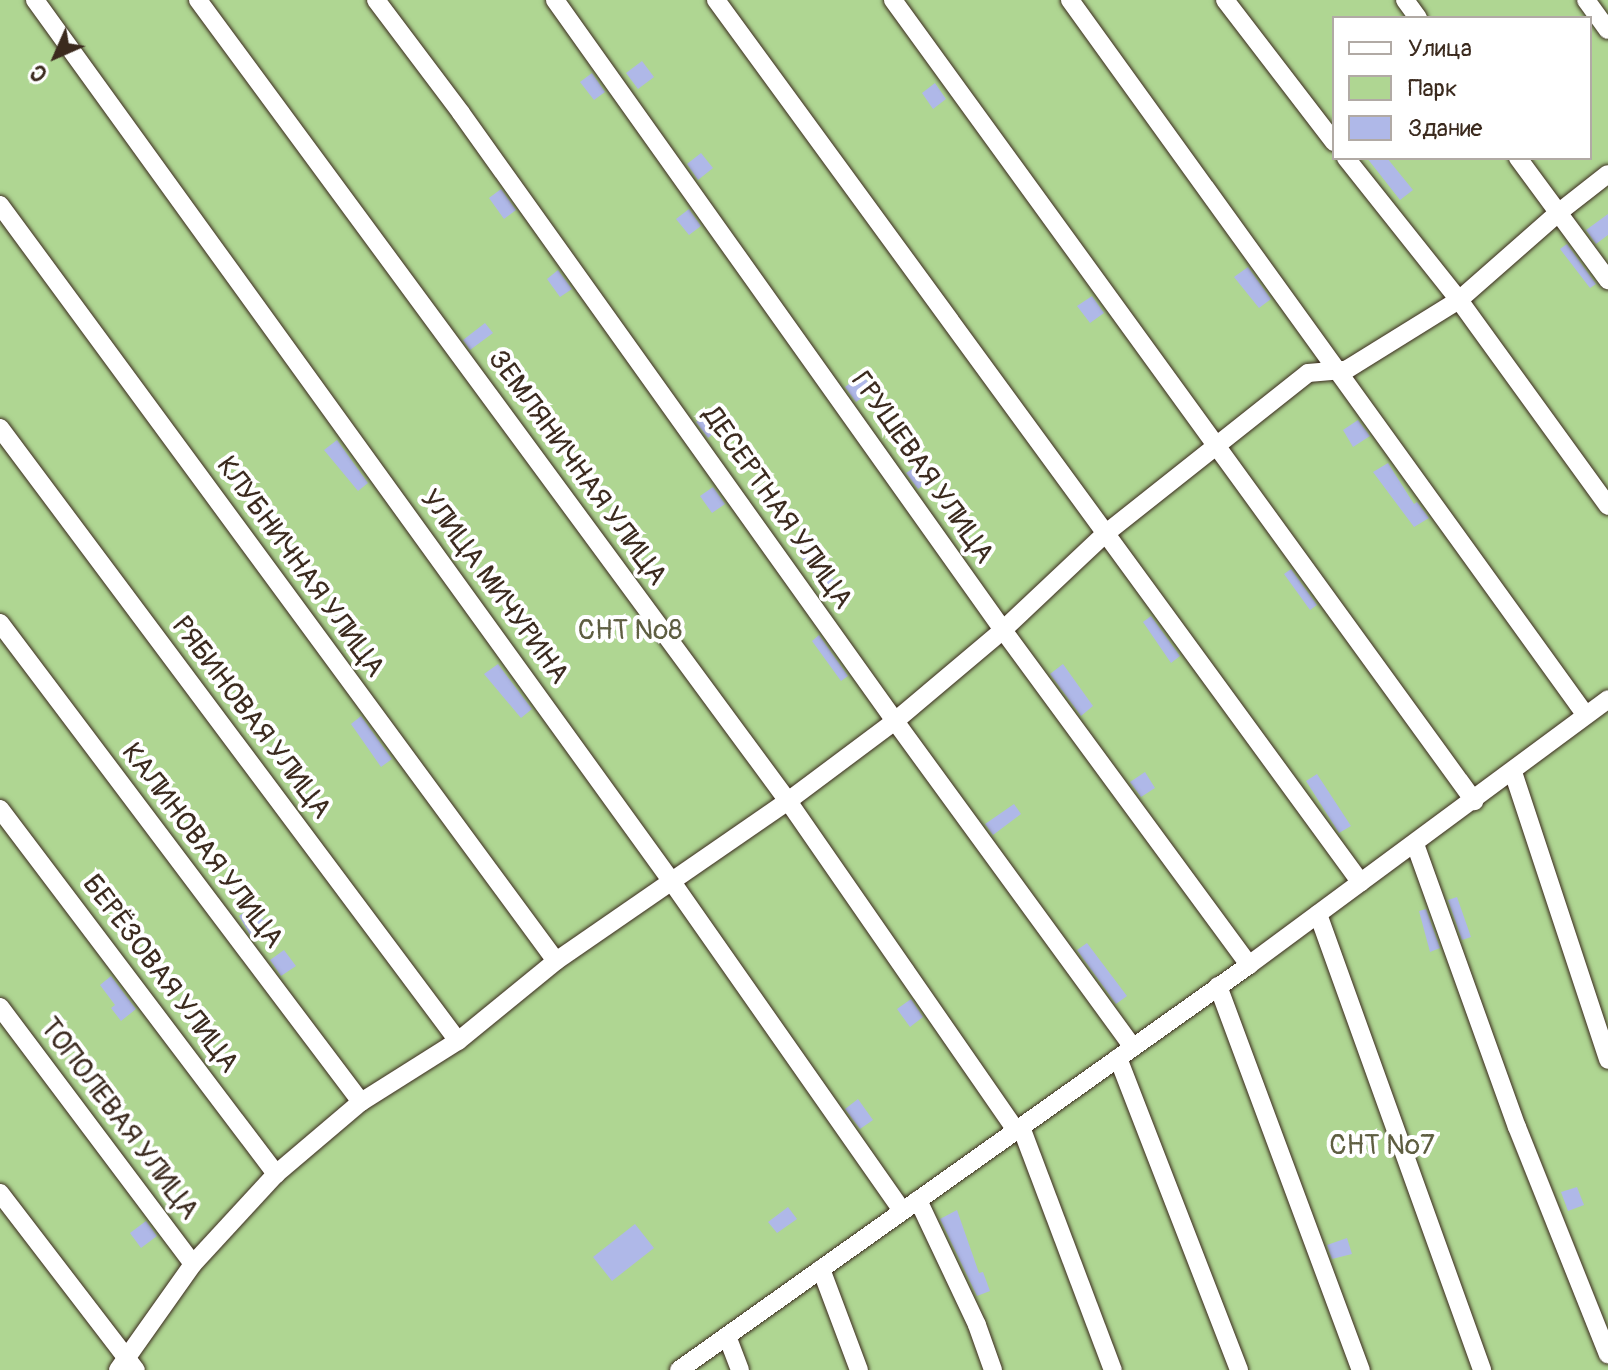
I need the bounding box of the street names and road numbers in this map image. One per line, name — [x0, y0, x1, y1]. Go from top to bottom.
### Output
street label: ЗЕМЛЯНИЧНАЯ УЛИЦА — [480, 344, 674, 592]
street label: ГРУШЕВАЯ УЛИЦА — [843, 366, 1001, 570]
street label: ДЕСЕРТНАЯ УЛИЦА — [695, 400, 859, 616]
street label: КЛУБНИЧНАЯ УЛИЦА — [209, 450, 391, 684]
street label: УЛИЦА МИЧУРИНА — [412, 483, 576, 691]
street label: РЯБИНОВАЯ УЛИЦА — [164, 610, 338, 826]
street label: КАЛИНОВАЯ УЛИЦА — [114, 737, 290, 955]
street label: БЕРЁЗОВАЯ УЛИЦА — [75, 868, 245, 1080]
street label: ТОПОЛЕВАЯ УЛИЦА — [32, 1011, 206, 1227]

